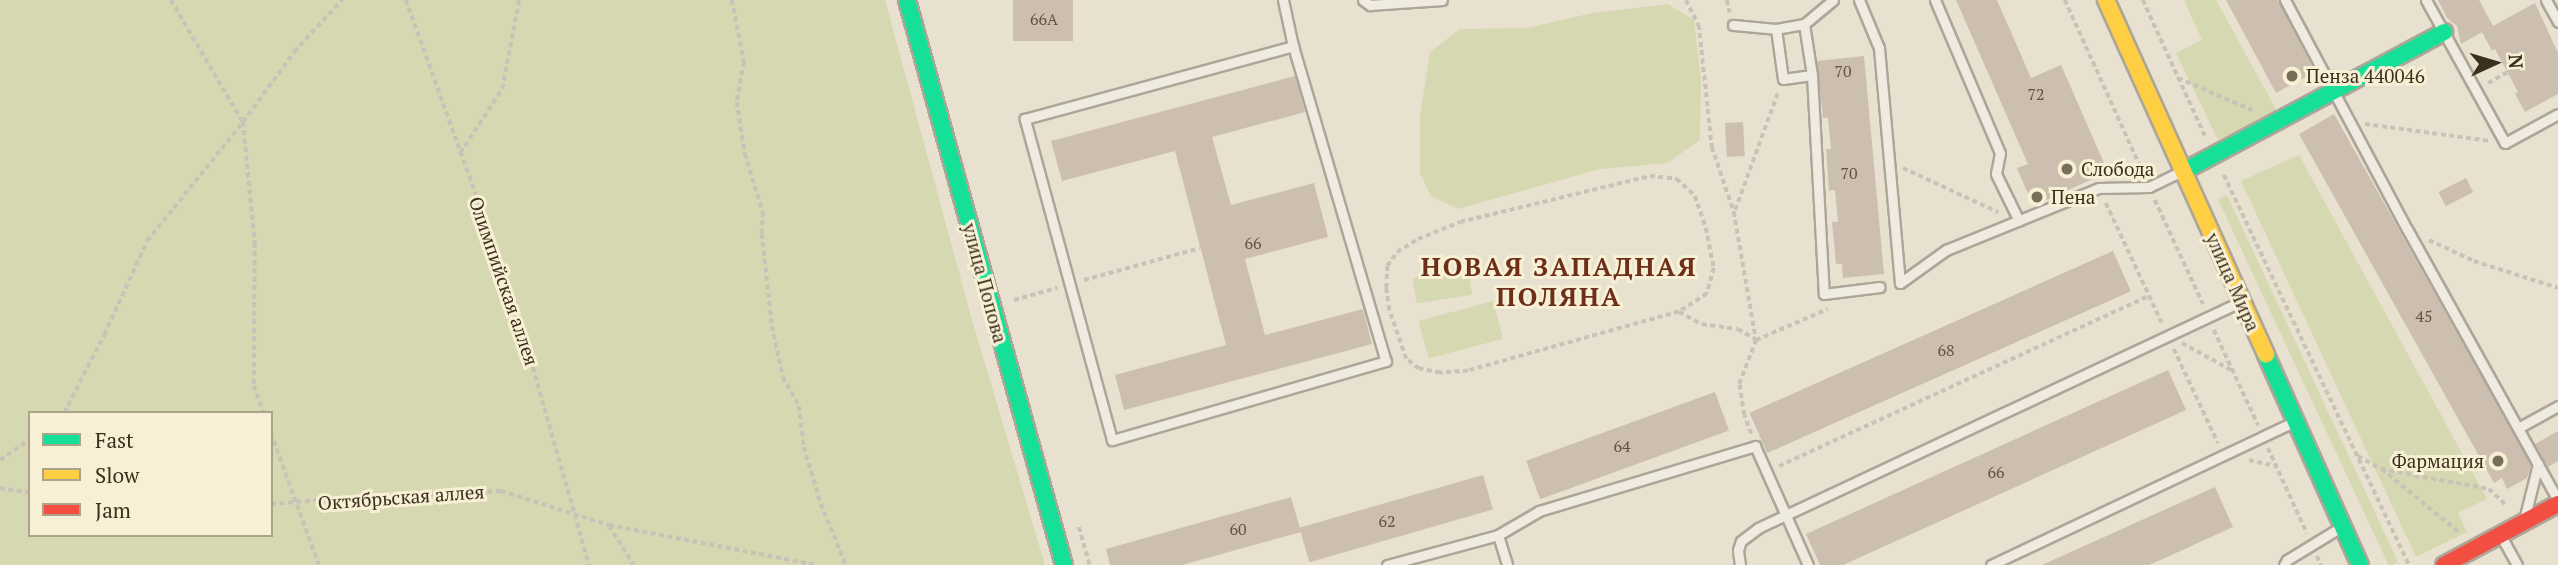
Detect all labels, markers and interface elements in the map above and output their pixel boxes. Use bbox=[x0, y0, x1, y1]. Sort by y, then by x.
house number: 66А bbox=[1030, 9, 1058, 29]
north arrow bbox=[2460, 28, 2530, 98]
text: N bbox=[2503, 53, 2529, 70]
house number: 70 bbox=[1834, 61, 1852, 81]
place label: Пенза 440046 bbox=[2306, 65, 2425, 87]
marker: Пенза 440046 bbox=[2284, 68, 2300, 84]
house number: 72 bbox=[2027, 84, 2045, 104]
place label: Слобода bbox=[2081, 158, 2154, 180]
marker: Слобода bbox=[2059, 161, 2075, 177]
house number: 70 bbox=[1840, 163, 1858, 183]
place label: Пена bbox=[2051, 186, 2095, 208]
marker: Пена bbox=[2029, 189, 2045, 205]
street label: Олимпийская аллея bbox=[464, 194, 544, 368]
street label: улица Попова bbox=[958, 221, 1012, 345]
street label: улица Мира bbox=[2201, 229, 2265, 335]
house number: 66 bbox=[1244, 233, 1262, 253]
district label: НОВАЯ ЗАПАДНАЯ ПОЛЯНА bbox=[1422, 251, 1696, 312]
house number: 45 bbox=[2415, 306, 2433, 326]
house number: 68 bbox=[1937, 340, 1955, 360]
legend bbox=[28, 411, 273, 537]
text: Fast bbox=[95, 426, 134, 454]
house number: 64 bbox=[1613, 436, 1631, 456]
place label: Фармация bbox=[2392, 450, 2484, 472]
marker: Фармация bbox=[2490, 453, 2506, 469]
text: Slow bbox=[95, 461, 139, 489]
house number: 66 bbox=[1987, 462, 2005, 482]
street label: Октябрьская аллея bbox=[317, 480, 485, 514]
text: Jam bbox=[95, 496, 131, 524]
house number: 62 bbox=[1378, 511, 1396, 531]
house number: 60 bbox=[1229, 519, 1247, 539]

